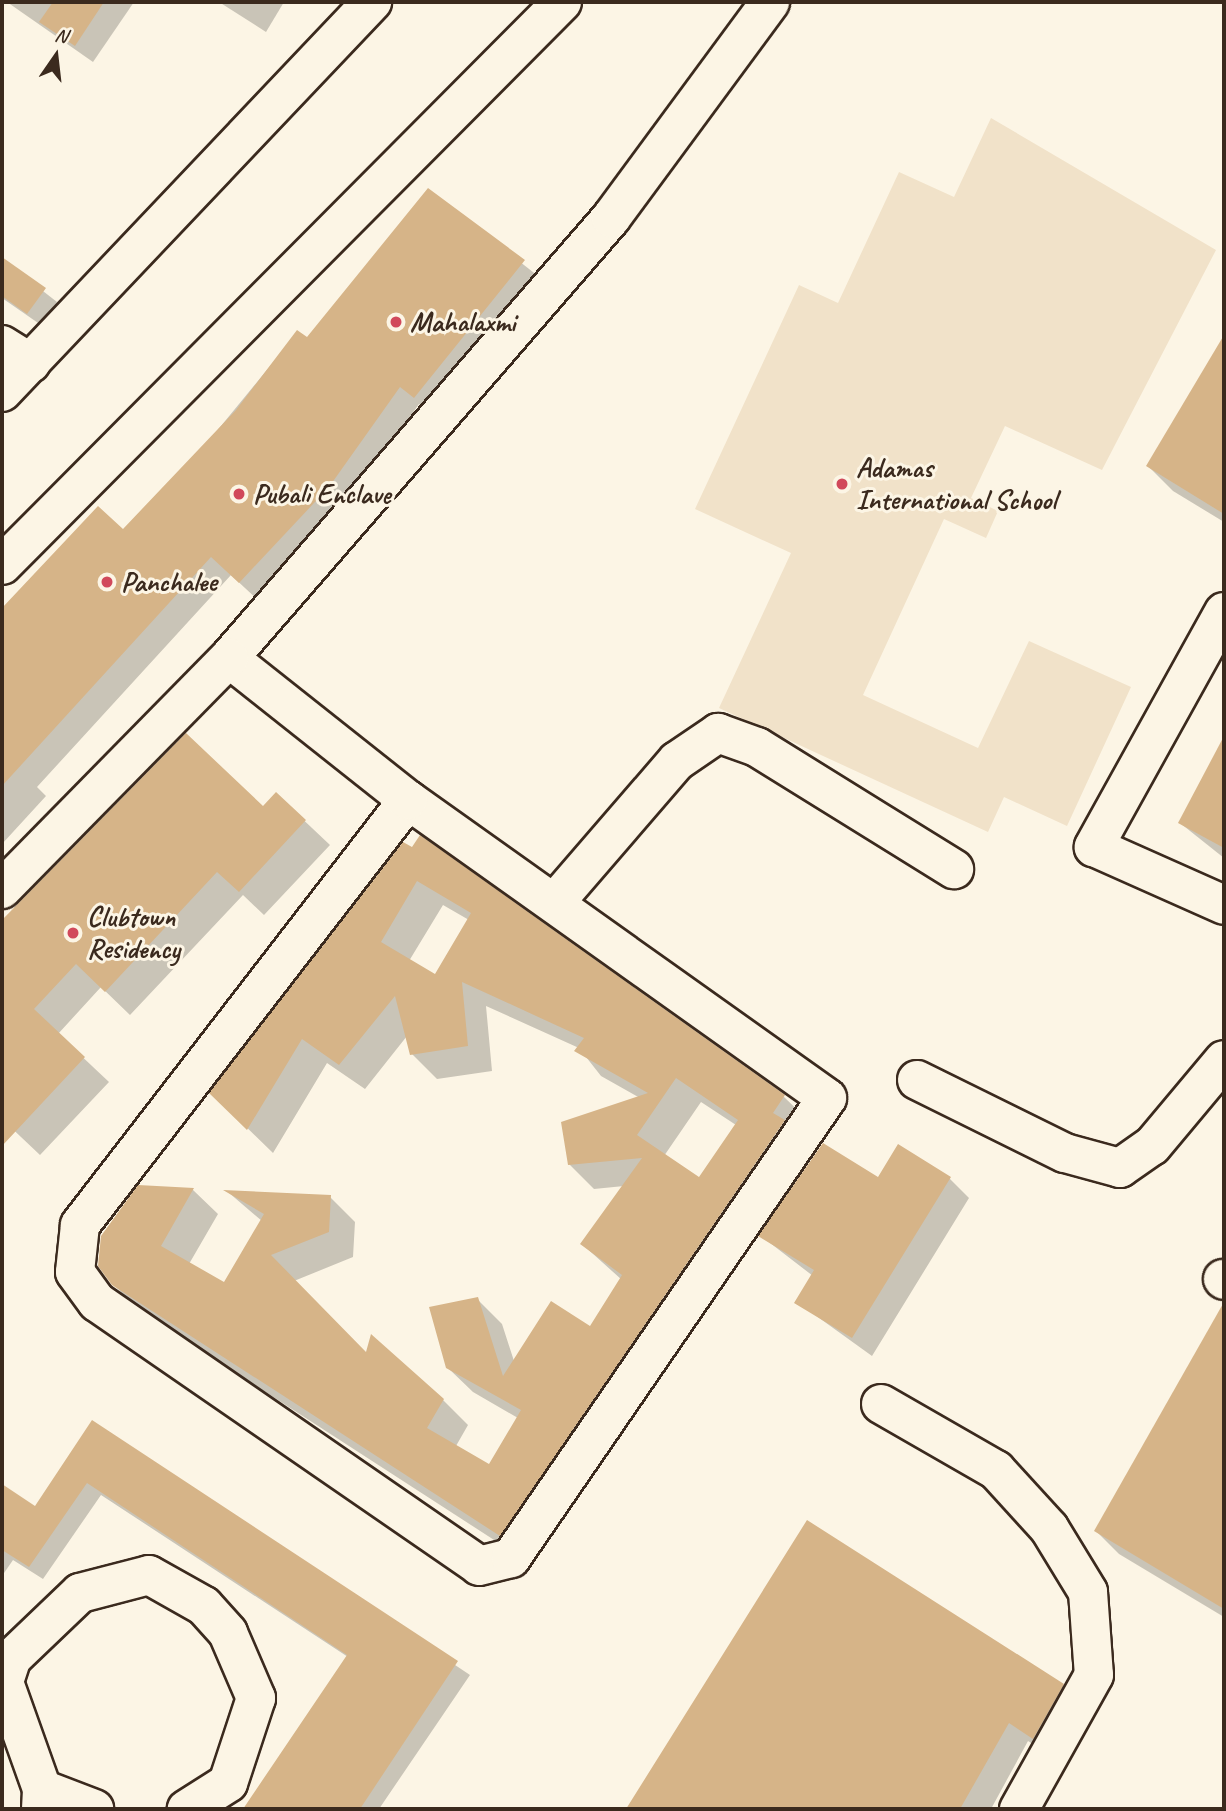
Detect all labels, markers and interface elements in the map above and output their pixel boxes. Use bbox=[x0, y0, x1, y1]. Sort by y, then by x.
north arrow bbox=[21, 21, 91, 91]
text: N bbox=[52, 23, 70, 49]
place label: Mahalaxmi bbox=[410, 305, 515, 339]
marker: Mahalaxmi bbox=[388, 314, 404, 330]
place label: Adamas International School bbox=[856, 451, 1056, 517]
marker: Adamas International School bbox=[834, 476, 850, 492]
place label: Pubali Enclave bbox=[253, 477, 390, 511]
marker: Pubali Enclave bbox=[231, 486, 247, 502]
place label: Panchalee bbox=[121, 565, 217, 599]
marker: Panchalee bbox=[99, 574, 115, 590]
place label: Clubtown Residency bbox=[87, 900, 180, 966]
marker: Clubtown Residency bbox=[65, 925, 81, 941]

